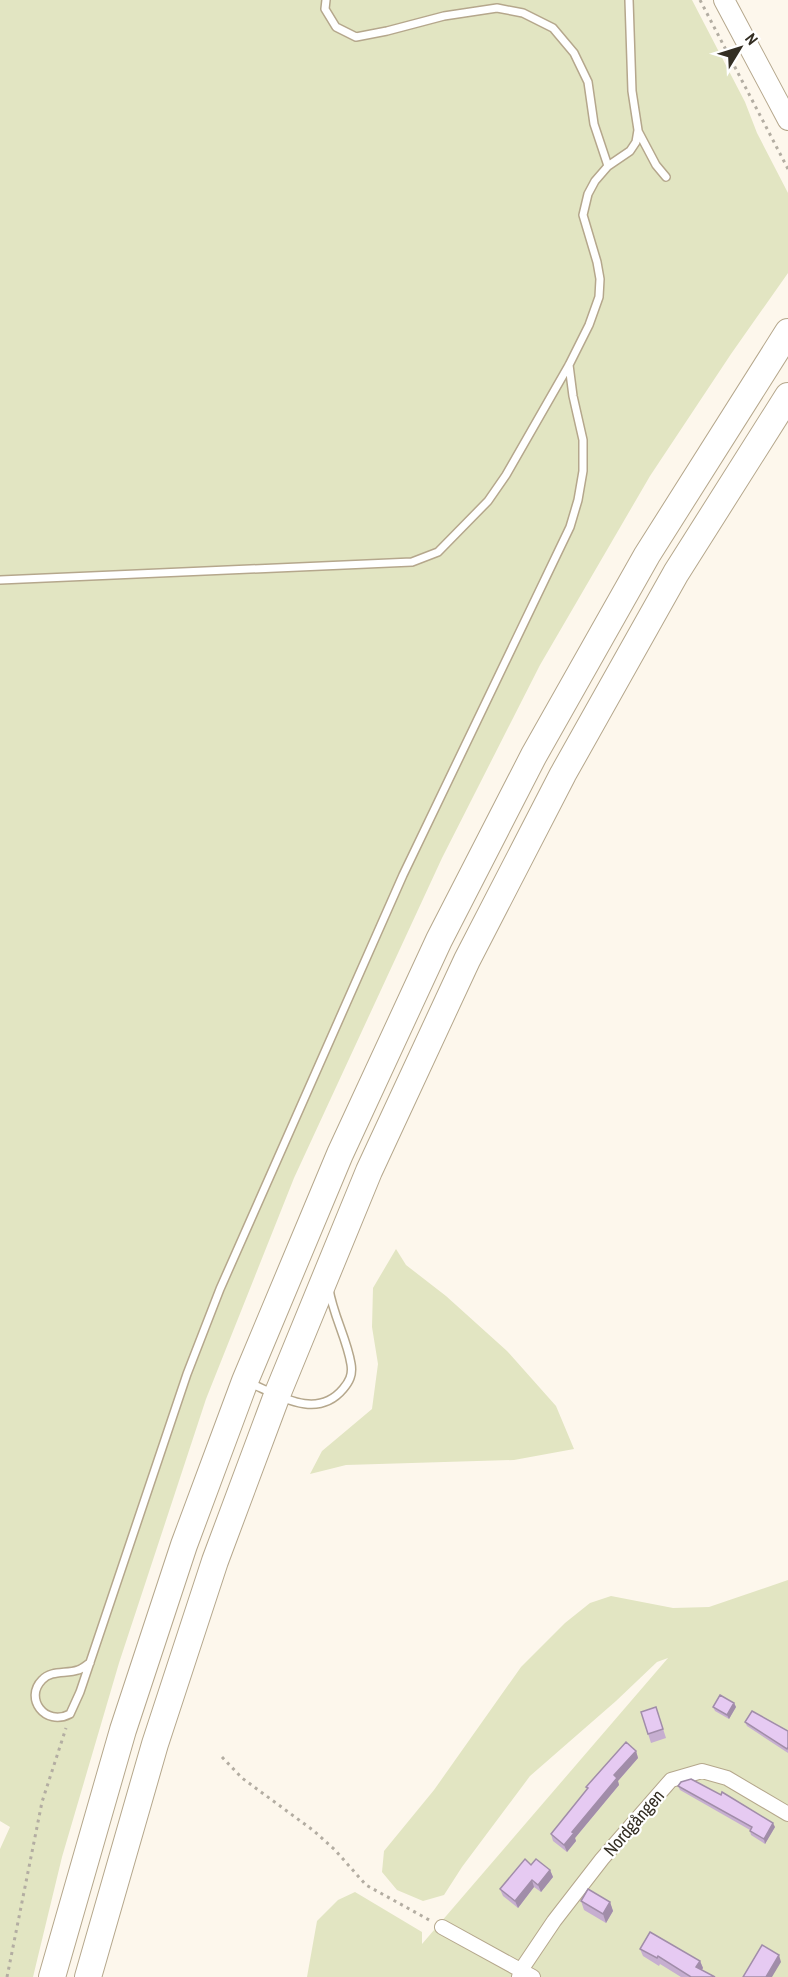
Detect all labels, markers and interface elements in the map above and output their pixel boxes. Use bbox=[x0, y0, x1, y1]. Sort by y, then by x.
north arrow bbox=[710, 18, 770, 78]
text: N bbox=[740, 28, 763, 49]
street label: Nordgången bbox=[598, 1784, 670, 1862]

